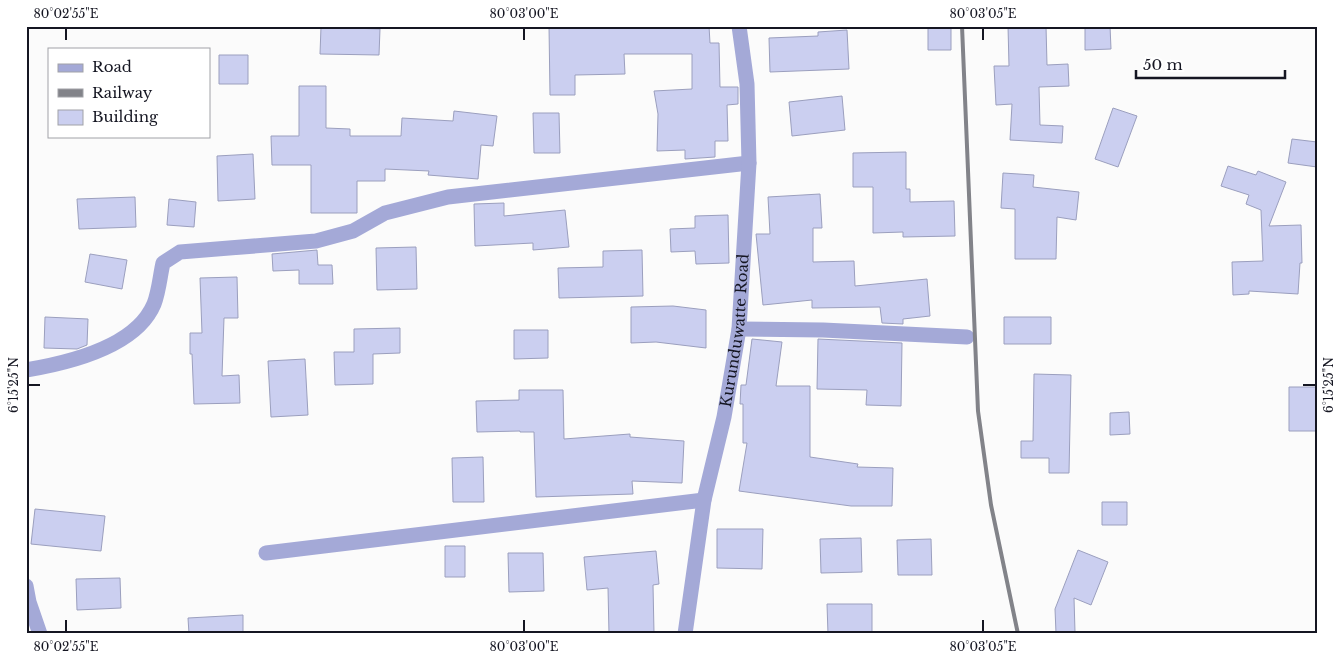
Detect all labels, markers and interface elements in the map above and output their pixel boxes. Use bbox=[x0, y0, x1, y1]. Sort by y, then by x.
text: 80°02'55"E bbox=[33, 6, 99, 21]
text: 80°03'00"E bbox=[490, 6, 559, 21]
text: 80°03'05"E bbox=[949, 6, 1017, 21]
legend bbox=[48, 48, 210, 138]
scale bar bbox=[1136, 48, 1284, 80]
text: 50 m bbox=[1143, 55, 1183, 74]
text: Road bbox=[92, 57, 132, 76]
text: Railway bbox=[92, 83, 153, 102]
text: Building bbox=[92, 107, 159, 126]
street label: Kurunduwatte Road bbox=[716, 253, 753, 409]
text: 6°15'25"N bbox=[6, 357, 21, 413]
text: 6°15'25"N bbox=[1321, 357, 1336, 413]
text: 80°02'55"E bbox=[33, 639, 99, 654]
text: 80°03'00"E bbox=[490, 639, 559, 654]
text: 80°03'05"E bbox=[949, 639, 1017, 654]

